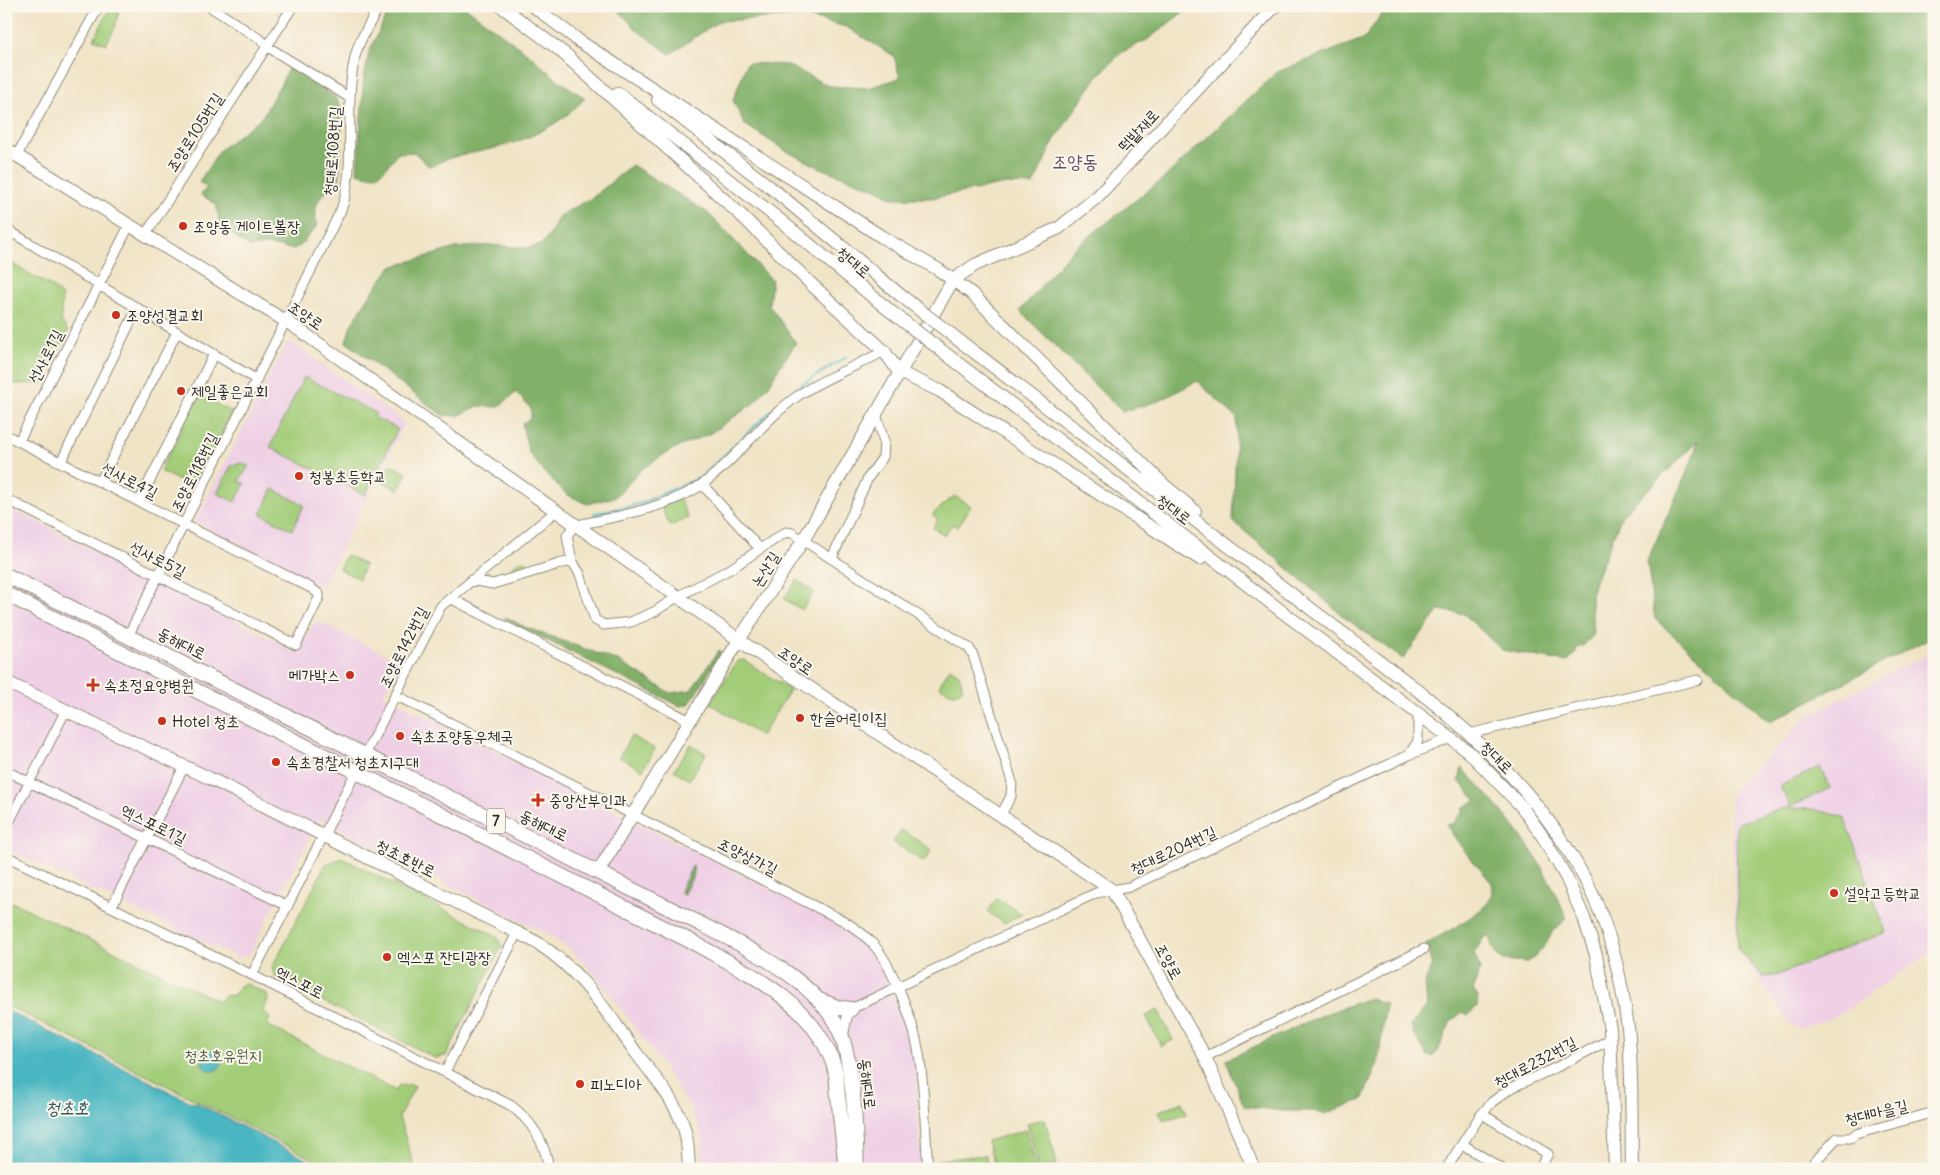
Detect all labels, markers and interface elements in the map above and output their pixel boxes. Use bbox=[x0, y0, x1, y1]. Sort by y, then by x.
street label: 조양로105번길 bbox=[161, 89, 227, 175]
street label: 떡밭재로 bbox=[1113, 104, 1163, 156]
street label: 청대로108번길 bbox=[319, 105, 345, 197]
district label: 조양동 bbox=[1052, 149, 1098, 173]
place label: 조양동 게이트볼장 bbox=[193, 216, 300, 236]
marker: 조양동 게이트볼장 bbox=[177, 220, 189, 232]
street label: 청대로 bbox=[833, 242, 875, 282]
street label: 조양로 bbox=[284, 296, 328, 334]
place label: 조양성결교회 bbox=[126, 305, 203, 325]
marker: 조양성결교회 bbox=[110, 309, 122, 321]
street label: 선사로1길 bbox=[23, 326, 67, 386]
place label: 제일좋은교회 bbox=[191, 381, 268, 401]
marker: 제일좋은교회 bbox=[175, 385, 187, 397]
street label: 조양로118번길 bbox=[166, 429, 223, 515]
street label: 선사로4길 bbox=[98, 457, 162, 503]
place label: 청봉초등학교 bbox=[309, 466, 386, 486]
marker: 청봉초등학교 bbox=[293, 470, 305, 482]
street label: 청대로 bbox=[1153, 489, 1195, 529]
street label: 선사로5길 bbox=[126, 536, 190, 582]
street label: 논산길 bbox=[746, 547, 784, 591]
street label: 조양로142번길 bbox=[374, 603, 432, 691]
street label: 동해대로 bbox=[155, 622, 209, 664]
street label: 조양로 bbox=[774, 641, 818, 679]
place label: 메가박스 bbox=[289, 665, 340, 685]
marker: 메가박스 bbox=[344, 669, 356, 681]
place label: 속초정요양병원 bbox=[104, 675, 194, 695]
marker: 속초정요양병원 bbox=[86, 678, 100, 692]
place label: 한슬어린이집 bbox=[810, 708, 887, 728]
place label: Hotel 청초 bbox=[172, 711, 239, 731]
marker: 한슬어린이집 bbox=[794, 712, 806, 724]
marker: Hotel 청초 bbox=[156, 715, 168, 727]
place label: 속초조양동우체국 bbox=[410, 726, 513, 746]
marker: 속초조양동우체국 bbox=[394, 730, 406, 742]
street label: 청대로 bbox=[1476, 736, 1518, 778]
place label: 속초경찰서 청초지구대 bbox=[286, 752, 419, 772]
marker: 속초경찰서 청초지구대 bbox=[270, 756, 282, 768]
place label: 중앙산부인과 bbox=[549, 790, 626, 810]
marker: 중앙산부인과 bbox=[531, 793, 545, 807]
street label: 엑스포로1길 bbox=[118, 800, 190, 849]
street label: 동해대로 bbox=[516, 805, 572, 845]
road number: 7 bbox=[487, 808, 505, 834]
street label: 청대로204번길 bbox=[1127, 821, 1219, 879]
street label: 조양상가길 bbox=[715, 832, 781, 880]
street label: 청초호반로 bbox=[373, 834, 439, 882]
place label: 설악고등학교 bbox=[1844, 883, 1921, 903]
marker: 설악고등학교 bbox=[1828, 887, 1840, 899]
street label: 조양로 bbox=[1151, 939, 1187, 983]
place label: 엑스포 잔디광장 bbox=[397, 947, 491, 967]
marker: 엑스포 잔디광장 bbox=[381, 951, 393, 963]
street label: 엑스포로 bbox=[273, 961, 327, 1003]
street label: 청대로232번길 bbox=[1490, 1032, 1580, 1092]
park label: 청초호유원지 bbox=[184, 1045, 262, 1065]
street label: 동해대로 bbox=[855, 1057, 881, 1111]
place label: 피노디아 bbox=[590, 1074, 642, 1094]
marker: 피노디아 bbox=[574, 1078, 586, 1090]
street label: 청대마을길 bbox=[1842, 1094, 1910, 1129]
water label: 청초호 bbox=[45, 1096, 89, 1119]

